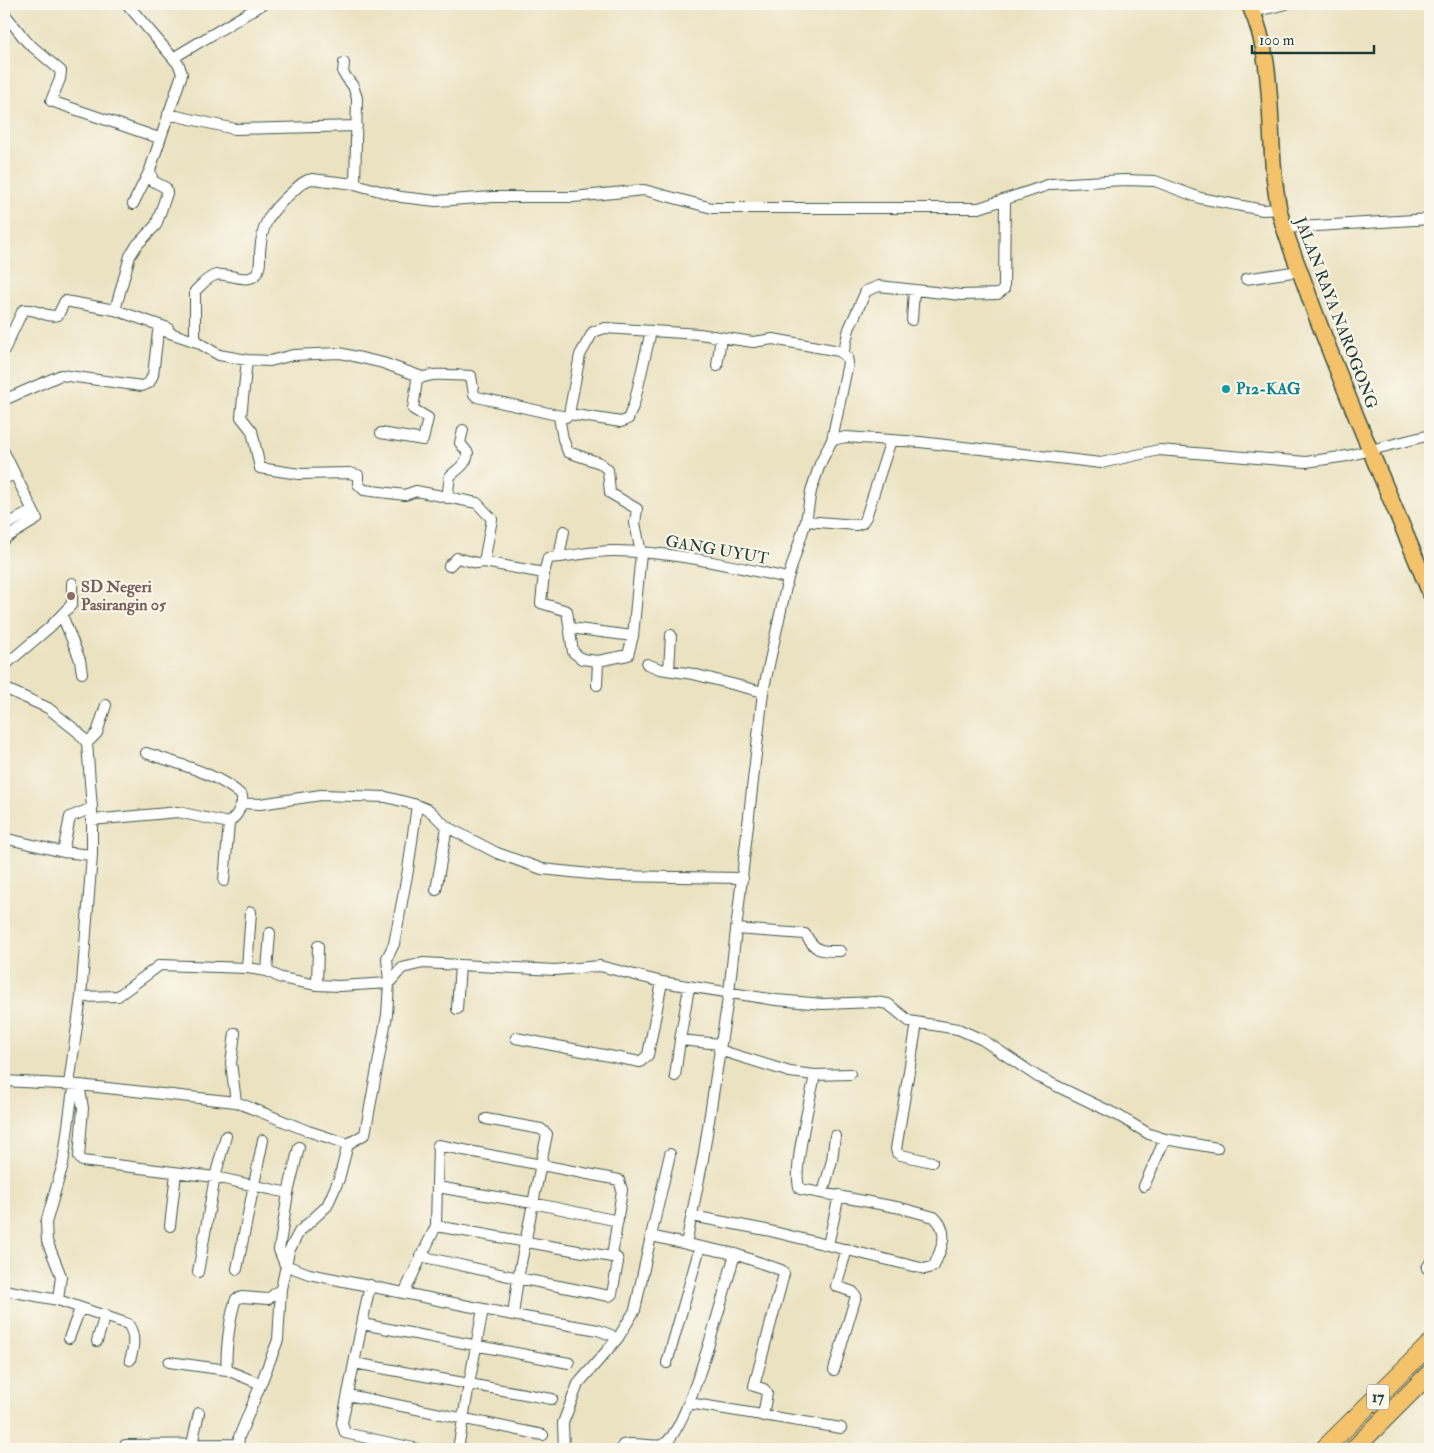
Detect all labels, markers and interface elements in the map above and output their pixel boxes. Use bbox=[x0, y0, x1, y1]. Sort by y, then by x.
scale bar bbox=[1252, 22, 1374, 54]
text: 100 m bbox=[1259, 31, 1295, 50]
street label: JALAN RAYA NAROGONG bbox=[1289, 213, 1382, 412]
place label: P12-KAG bbox=[1236, 379, 1301, 399]
marker: P12-KAG bbox=[1220, 383, 1232, 395]
street label: GANG UYUT bbox=[664, 531, 770, 569]
place label: SD Negeri Pasirangin 05 bbox=[81, 577, 167, 616]
marker: SD Negeri Pasirangin 05 bbox=[65, 590, 77, 602]
road number: 17 bbox=[1367, 1384, 1389, 1410]

